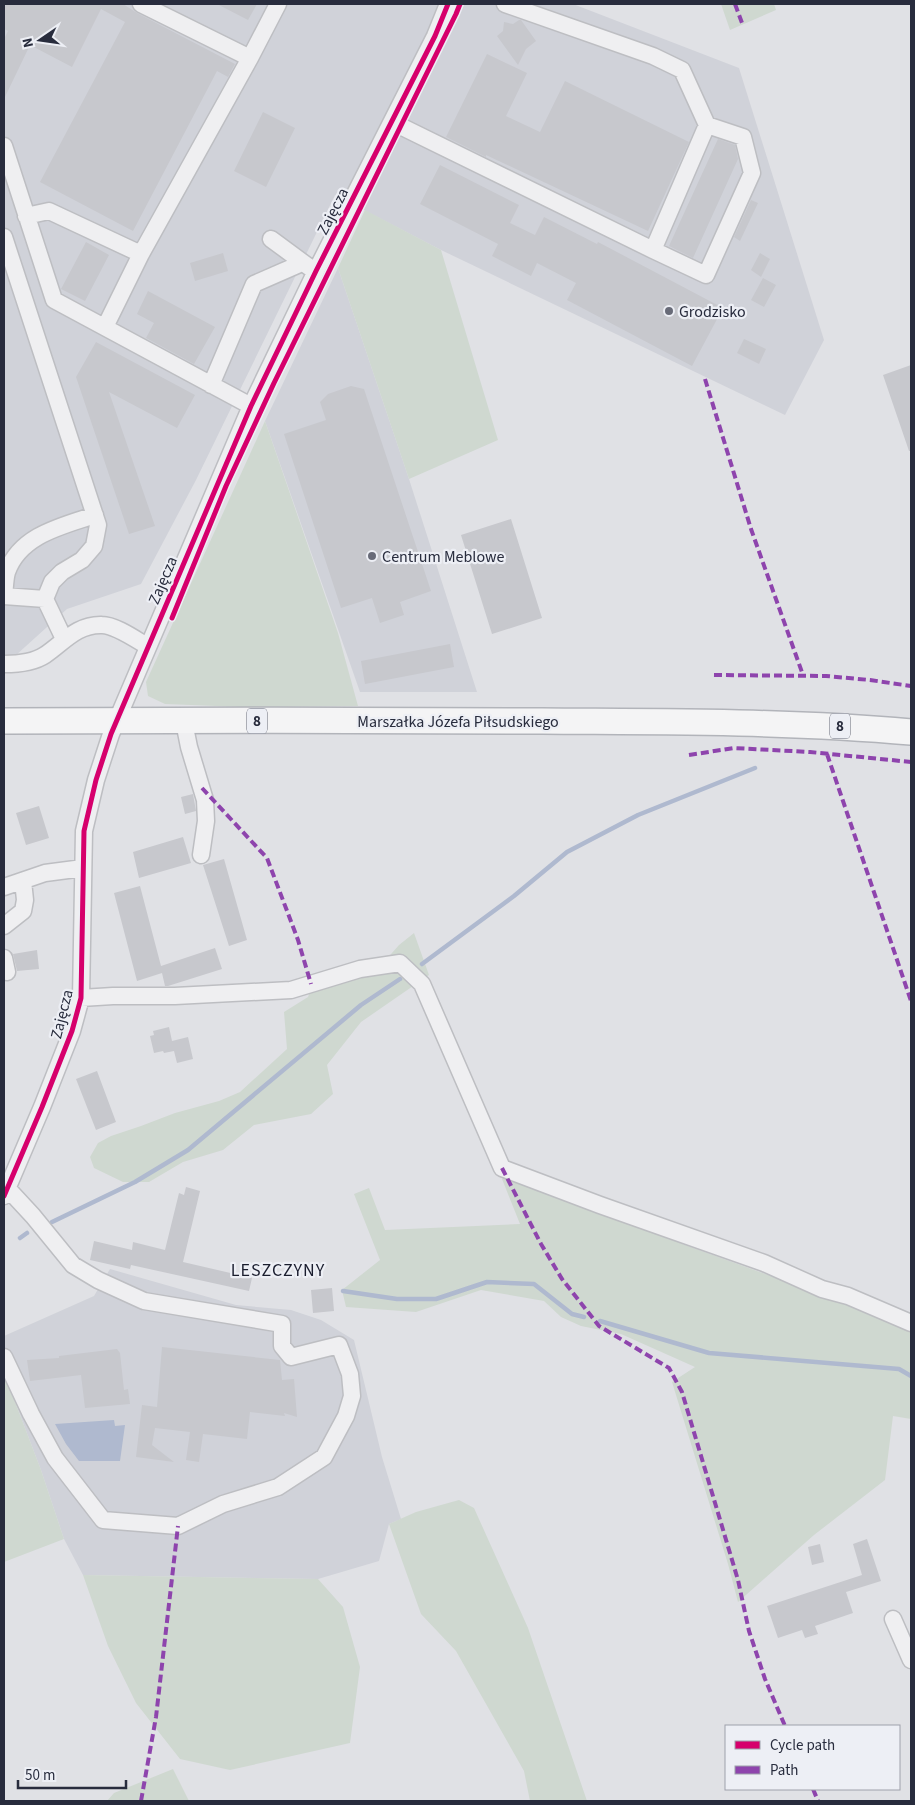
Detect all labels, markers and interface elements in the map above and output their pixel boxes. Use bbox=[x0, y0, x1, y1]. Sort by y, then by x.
north arrow bbox=[15, 15, 65, 65]
text: N bbox=[18, 36, 39, 49]
street label: Zajęcza bbox=[312, 184, 354, 239]
place label: Grodzisko bbox=[679, 301, 746, 323]
marker: Grodzisko bbox=[663, 305, 675, 317]
place label: Centrum Meblowe bbox=[382, 546, 505, 568]
marker: Centrum Meblowe bbox=[366, 550, 378, 562]
street label: Zajęcza bbox=[143, 553, 183, 608]
road number: 8 bbox=[247, 708, 267, 734]
street label: Marszałka Józefa Piłsudskiego bbox=[357, 711, 559, 733]
road number: 8 bbox=[830, 714, 850, 738]
street label: Zajęcza bbox=[45, 987, 79, 1041]
district label: LESZCZYNY bbox=[231, 1258, 325, 1283]
legend bbox=[725, 1725, 900, 1790]
text: Cycle path bbox=[770, 1735, 835, 1756]
scale bar bbox=[18, 1758, 125, 1790]
text: Path bbox=[770, 1760, 798, 1781]
text: 50 m bbox=[25, 1765, 55, 1786]

